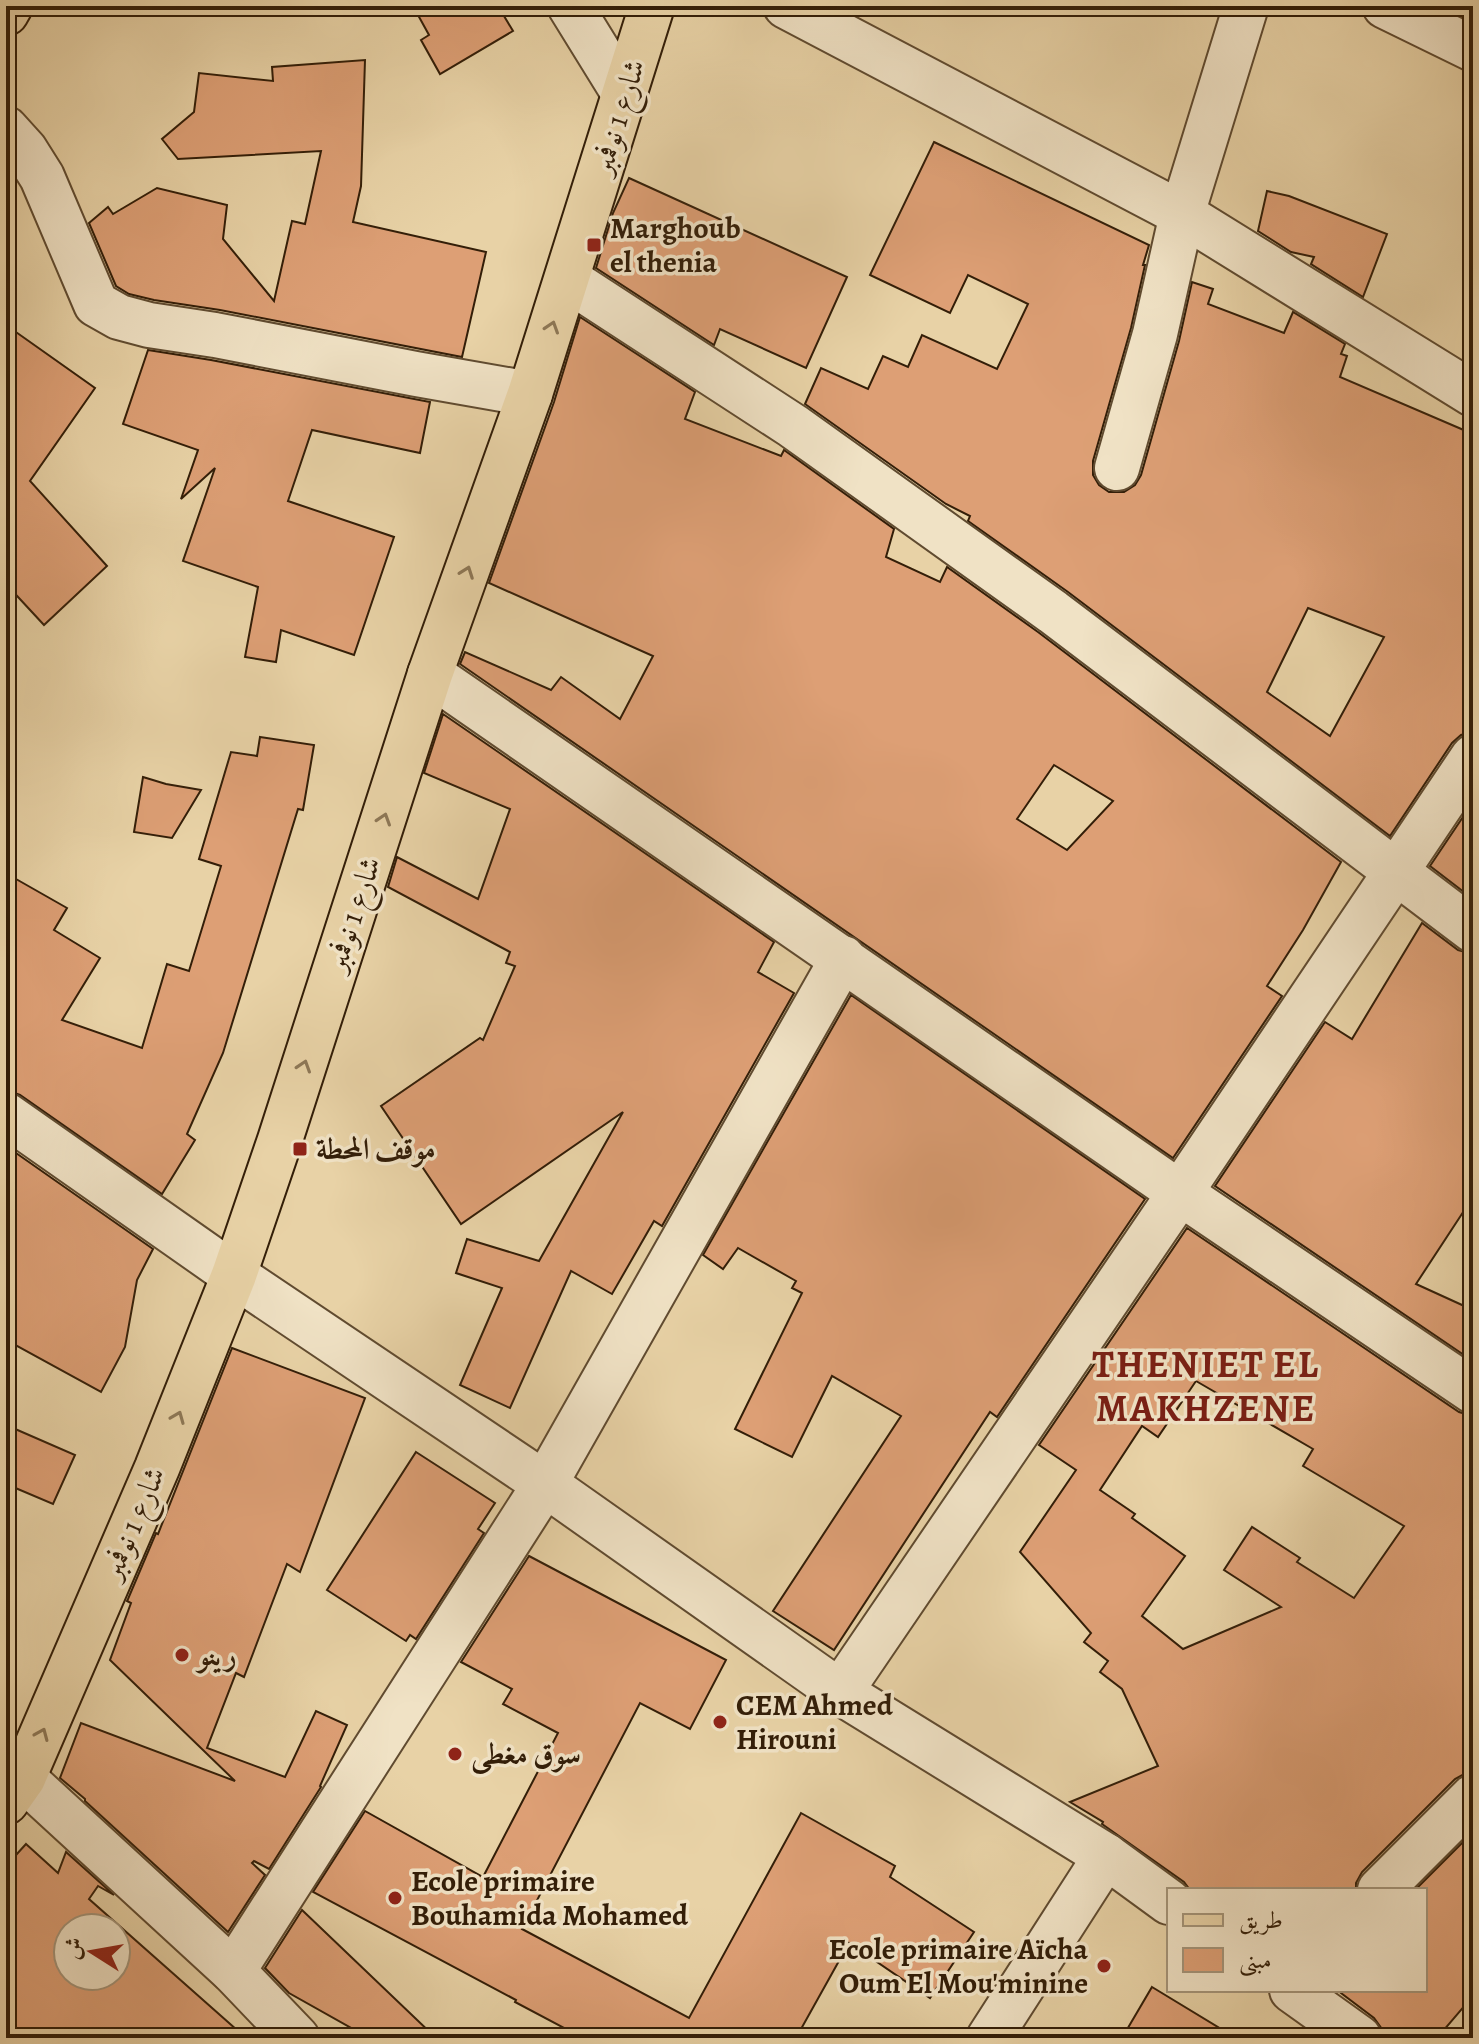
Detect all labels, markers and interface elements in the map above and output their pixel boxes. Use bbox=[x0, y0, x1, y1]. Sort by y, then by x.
street label: شارع 1 نوفمبر bbox=[581, 54, 659, 184]
place label: Marghoub el thenia bbox=[610, 208, 741, 282]
marker: Marghoub el thenia bbox=[585, 236, 603, 254]
one-way arrow bbox=[543, 320, 559, 334]
one-way arrow bbox=[457, 566, 473, 580]
one-way arrow bbox=[374, 812, 390, 826]
street label: شارع 1 نوفمبر bbox=[315, 851, 395, 981]
one-way arrow bbox=[294, 1060, 310, 1074]
place label: موقف المحطة bbox=[316, 1129, 436, 1169]
marker: موقف المحطة bbox=[291, 1140, 309, 1158]
district label: THENIET EL MAKHZENE bbox=[1092, 1338, 1320, 1434]
one-way arrow bbox=[168, 1411, 184, 1425]
street label: شارع 1 نوفمبر bbox=[90, 1461, 179, 1590]
place label: رينو bbox=[195, 1635, 237, 1675]
marker: رينو bbox=[173, 1646, 191, 1664]
place label: CEM Ahmed Hirouni bbox=[736, 1685, 894, 1759]
marker: CEM Ahmed Hirouni bbox=[711, 1713, 729, 1731]
one-way arrow bbox=[32, 1727, 48, 1742]
place label: سوق مغطى bbox=[471, 1734, 581, 1774]
marker: سوق مغطى bbox=[446, 1745, 464, 1763]
place label: Ecole primaire Bouhamida Mohamed bbox=[411, 1861, 689, 1935]
legend bbox=[1167, 1888, 1427, 1992]
marker: Ecole primaire Bouhamida Mohamed bbox=[386, 1889, 404, 1907]
text: طريق bbox=[1239, 1904, 1283, 1936]
north arrow bbox=[52, 1912, 132, 1992]
place label: Ecole primaire Aïcha Oum El Mou'minine bbox=[829, 1929, 1089, 2003]
text: ش bbox=[57, 1935, 90, 1962]
text: مبنى bbox=[1239, 1944, 1272, 1977]
marker: Ecole primaire Aïcha Oum El Mou'minine bbox=[1095, 1957, 1113, 1975]

